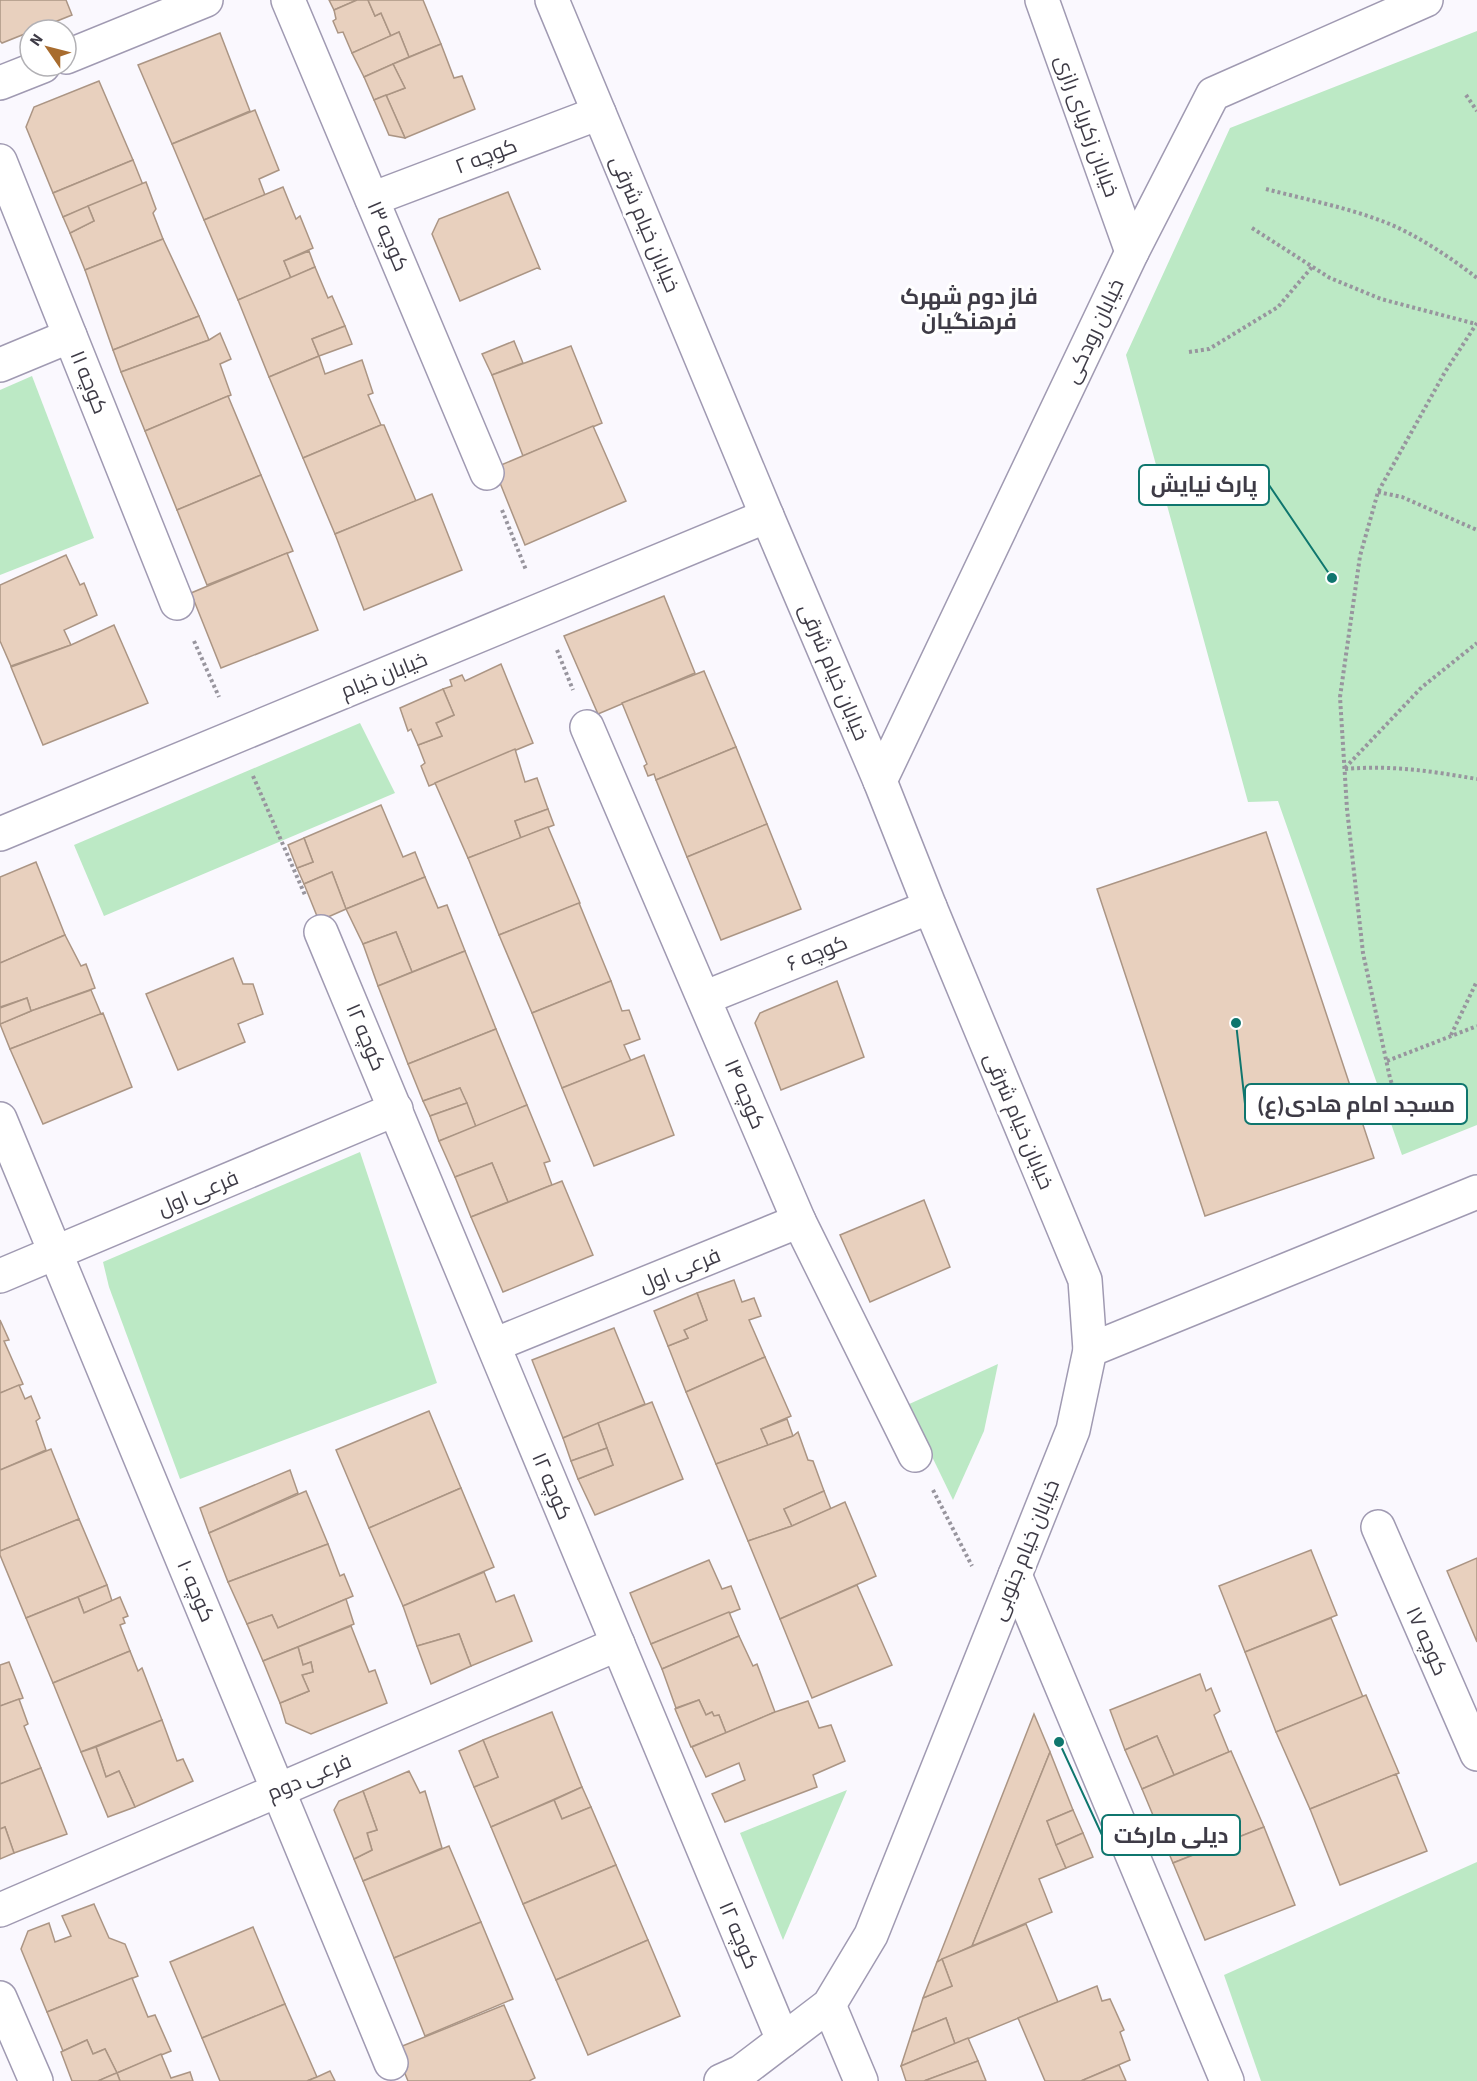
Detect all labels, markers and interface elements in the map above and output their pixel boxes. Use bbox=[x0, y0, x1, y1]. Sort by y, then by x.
north arrow bbox=[18, 18, 78, 78]
text: N bbox=[24, 29, 49, 51]
street label: خیابان زکریای رازی bbox=[1047, 51, 1127, 201]
street label: کوچه ۲ bbox=[451, 130, 521, 182]
street label: خیابان خیام شرقی bbox=[603, 151, 687, 297]
street label: کوچه ۱۳ bbox=[360, 196, 416, 276]
street label: خیابان رودکی bbox=[1057, 274, 1131, 388]
district label: فاز دوم شهرک فرهنگیان bbox=[900, 281, 1038, 338]
street label: کوچه ۱۱ bbox=[63, 346, 115, 418]
callout: پارک نیایش bbox=[1139, 465, 1269, 505]
text: پارک نیایش bbox=[1151, 469, 1257, 501]
street label: خیابان خیام شرقی bbox=[792, 599, 876, 745]
street label: خیابان خیام bbox=[336, 644, 432, 706]
street label: کوچه ۶ bbox=[782, 927, 852, 979]
street label: کوچه ۱۲ bbox=[338, 999, 394, 1075]
street label: خیابان خیام شرقی bbox=[977, 1048, 1061, 1194]
street label: کوچه ۱۴ bbox=[717, 1054, 773, 1134]
callout: مسجد امام هادی(ع) bbox=[1245, 1084, 1467, 1124]
text: مسجد امام هادی(ع) bbox=[1257, 1089, 1455, 1121]
street label: فرعی اول bbox=[153, 1163, 243, 1223]
street label: فرعی اول bbox=[635, 1240, 725, 1300]
street label: کوچه ۱۲ bbox=[524, 1448, 580, 1524]
street label: خیابان خیام جنوبی bbox=[983, 1475, 1067, 1625]
street label: کوچه ۱۰ bbox=[169, 1555, 223, 1627]
street label: کوچه ۱۷ bbox=[1398, 1602, 1456, 1680]
street label: فرعی دوم bbox=[262, 1746, 356, 1808]
callout: دیلی مارکت bbox=[1102, 1815, 1240, 1855]
text: دیلی مارکت bbox=[1114, 1820, 1228, 1852]
street label: کوچه ۱۲ bbox=[711, 1897, 767, 1973]

